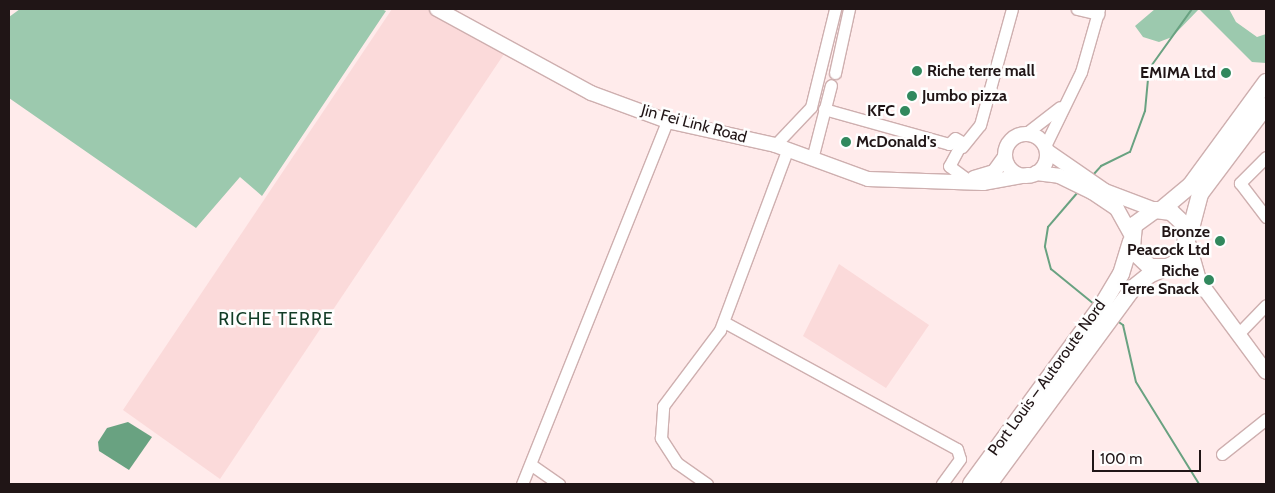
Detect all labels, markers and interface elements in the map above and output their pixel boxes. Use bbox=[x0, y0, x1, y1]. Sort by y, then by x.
place label: Riche terre mall bbox=[927, 61, 1035, 81]
place label: EMIMA Ltd bbox=[1140, 63, 1216, 83]
marker: Riche terre mall bbox=[911, 65, 923, 77]
marker: EMIMA Ltd bbox=[1220, 67, 1232, 79]
place label: Jumbo pizza bbox=[922, 86, 1007, 106]
marker: Jumbo pizza bbox=[906, 90, 918, 102]
street label: Jin Fei Link Road bbox=[639, 101, 749, 147]
place label: KFC bbox=[867, 101, 895, 121]
marker: KFC bbox=[899, 105, 911, 117]
place label: McDonald's bbox=[856, 132, 936, 152]
marker: McDonald's bbox=[840, 136, 852, 148]
place label: Bronze Peacock Ltd bbox=[1127, 222, 1210, 260]
marker: Bronze Peacock Ltd bbox=[1214, 235, 1226, 247]
place label: Riche Terre Snack bbox=[1120, 261, 1199, 299]
marker: Riche Terre Snack bbox=[1203, 274, 1215, 286]
street label: Port Louis – Autoroute Nord bbox=[984, 296, 1110, 460]
district label: RICHE TERRE bbox=[217, 308, 335, 330]
scale bar bbox=[1095, 440, 1204, 472]
text: 100 m bbox=[1100, 450, 1142, 468]

